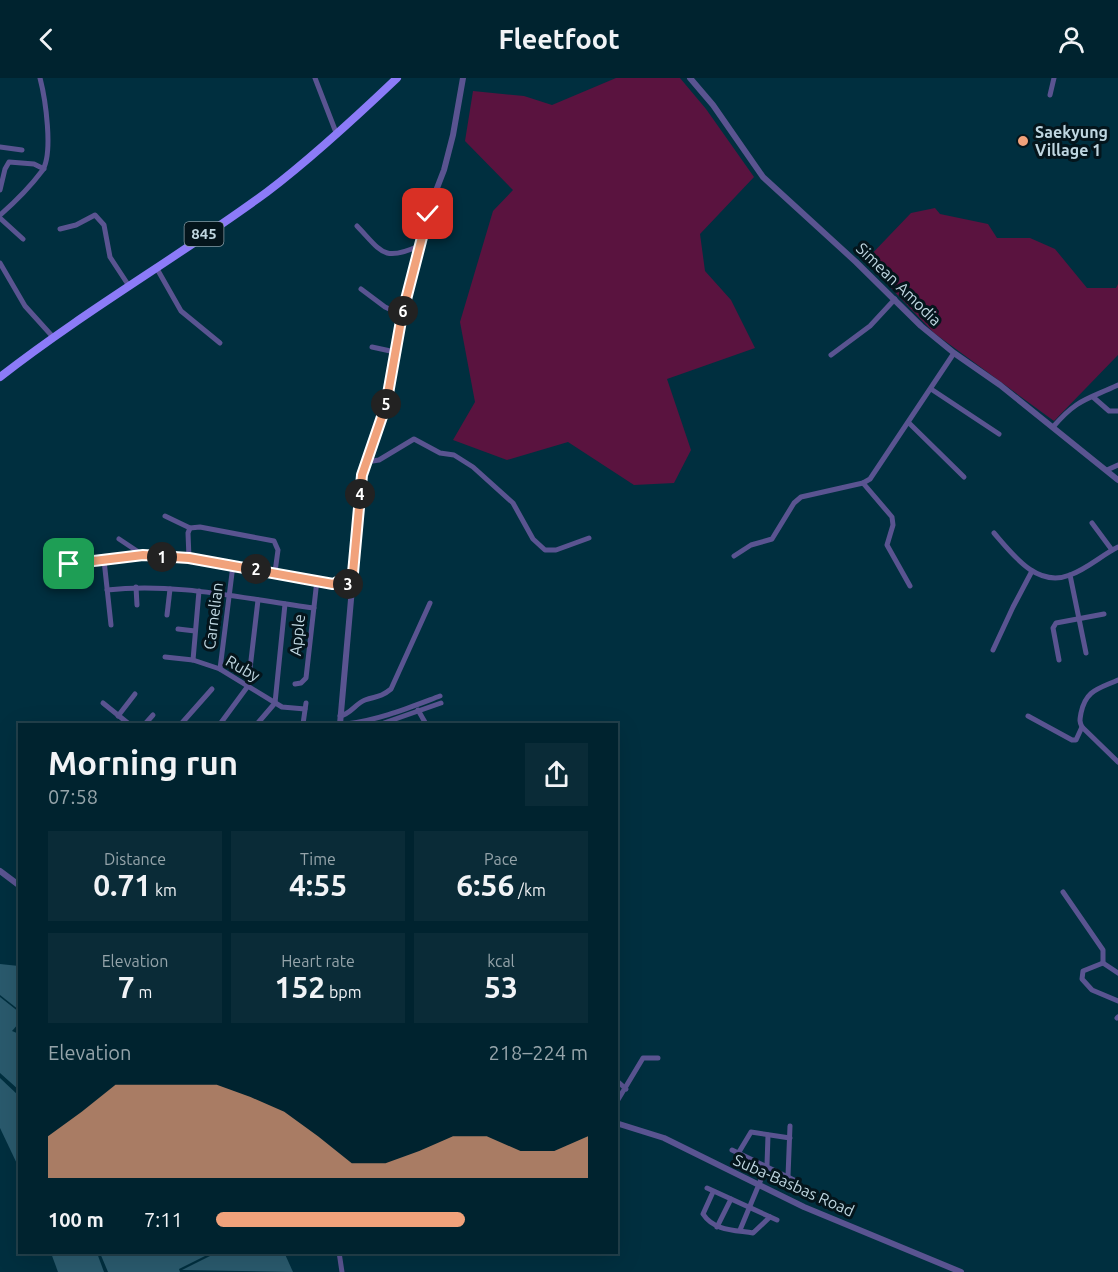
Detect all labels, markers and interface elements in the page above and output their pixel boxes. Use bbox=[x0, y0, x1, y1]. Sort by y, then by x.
icon: back bbox=[30, 23, 63, 56]
icon: person bbox=[1055, 23, 1088, 56]
text: Fleetfoot bbox=[498, 24, 620, 54]
place label: Saekyung Village 1 bbox=[1035, 123, 1108, 159]
marker: Saekyung Village 1 bbox=[1016, 134, 1030, 148]
pin bbox=[402, 188, 453, 239]
icon: check bbox=[411, 197, 444, 230]
road number: 845 bbox=[184, 222, 224, 246]
street label: Simean Amodia bbox=[853, 239, 945, 329]
pin: 6 bbox=[388, 296, 418, 326]
text: 6 bbox=[398, 302, 408, 320]
pin: 5 bbox=[371, 389, 401, 419]
text: 5 bbox=[381, 395, 391, 413]
pin: 4 bbox=[345, 479, 375, 509]
text: 4 bbox=[355, 485, 365, 503]
pin bbox=[43, 538, 94, 589]
pin: 1 bbox=[147, 542, 177, 572]
icon: arrive bbox=[52, 547, 85, 580]
text: 1 bbox=[157, 548, 167, 566]
pin: 2 bbox=[241, 554, 271, 584]
text: 2 bbox=[251, 560, 261, 578]
pin: 3 bbox=[333, 569, 363, 599]
text: 3 bbox=[343, 575, 353, 593]
street label: Carnelian bbox=[200, 581, 226, 651]
street label: Apple bbox=[286, 613, 308, 657]
street label: Ruby bbox=[223, 651, 263, 685]
button: share bbox=[525, 743, 588, 806]
text: Morning run bbox=[48, 744, 238, 781]
text: 07:58 bbox=[48, 785, 98, 808]
text: Distance bbox=[104, 850, 166, 868]
text: Time bbox=[300, 850, 336, 868]
text: Pace bbox=[484, 850, 518, 868]
text: 0.71 bbox=[93, 868, 151, 902]
text: 4:55 bbox=[289, 868, 347, 902]
text: 6:56 bbox=[456, 868, 514, 902]
text: km bbox=[151, 881, 177, 899]
text: /km bbox=[514, 881, 546, 899]
text: Elevation bbox=[102, 952, 168, 970]
text: Heart rate bbox=[281, 952, 355, 970]
text: kcal bbox=[487, 952, 515, 970]
text: 7 bbox=[118, 970, 135, 1004]
text: 152 bbox=[275, 970, 325, 1004]
text: 53 bbox=[484, 970, 518, 1004]
text: m bbox=[135, 983, 152, 1001]
text: bpm bbox=[325, 983, 361, 1001]
text: Elevation bbox=[48, 1041, 131, 1064]
text: 218–224 m bbox=[489, 1041, 588, 1064]
street label: Suba-Basbas Road bbox=[731, 1150, 857, 1220]
text: 100 m bbox=[48, 1208, 104, 1231]
text: 7:11 bbox=[144, 1208, 183, 1231]

